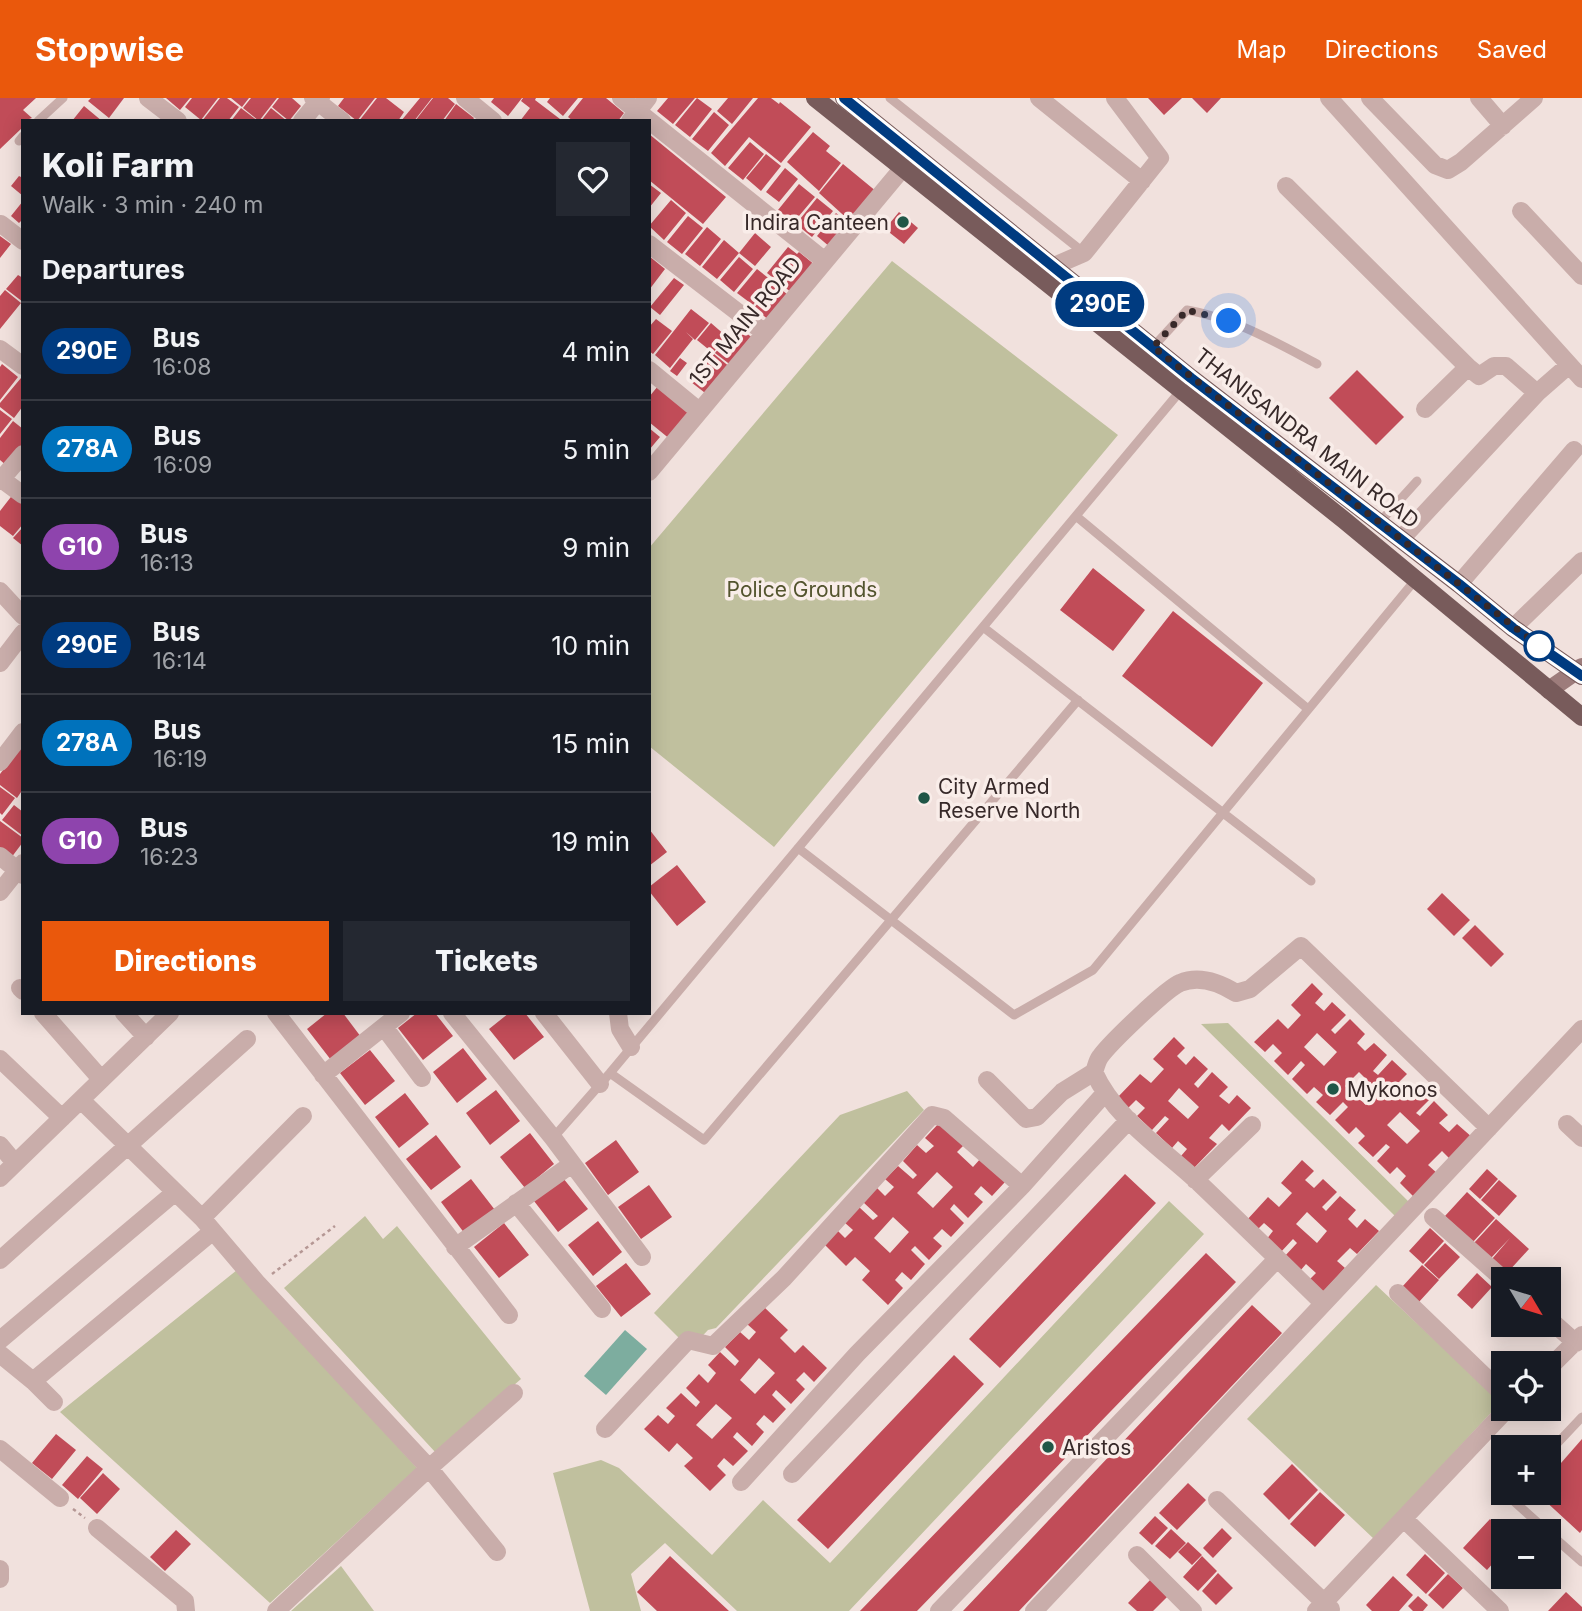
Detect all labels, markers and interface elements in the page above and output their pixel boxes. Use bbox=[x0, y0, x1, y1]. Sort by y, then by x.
text: Stopwise bbox=[35, 29, 184, 69]
text: Map bbox=[1237, 35, 1286, 64]
text: Directions bbox=[1324, 35, 1439, 64]
text: Saved bbox=[1477, 35, 1547, 64]
button: heart bbox=[556, 142, 630, 216]
text: Koli Farm bbox=[42, 145, 194, 185]
text: Walk · 3 min · 240 m bbox=[42, 191, 263, 219]
place label: Indira Canteen bbox=[744, 210, 889, 235]
marker: Indira Canteen bbox=[895, 214, 911, 230]
street label: 1ST MAIN ROAD bbox=[684, 251, 806, 391]
text: Departures bbox=[42, 254, 185, 285]
line badge: 290E bbox=[1051, 281, 1149, 327]
text: 290E bbox=[1069, 289, 1131, 318]
your location bbox=[1211, 303, 1246, 338]
text: Bus bbox=[152, 322, 200, 353]
text: 290E bbox=[56, 336, 117, 365]
text: 4 min bbox=[561, 336, 630, 367]
street label: THANISANDRA MAIN ROAD bbox=[1190, 343, 1424, 533]
text: 16:08 bbox=[152, 353, 211, 381]
text: Bus bbox=[153, 420, 201, 451]
text: 278A bbox=[56, 434, 118, 463]
text: 5 min bbox=[562, 434, 630, 465]
text: 16:09 bbox=[153, 451, 212, 479]
text: Bus bbox=[140, 518, 188, 549]
text: G10 bbox=[58, 532, 103, 561]
text: 9 min bbox=[562, 532, 630, 563]
text: 16:13 bbox=[140, 549, 194, 577]
park label: Police Grounds bbox=[727, 577, 877, 602]
text: Bus bbox=[152, 616, 200, 647]
text: 290E bbox=[56, 630, 117, 659]
text: 10 min bbox=[551, 630, 630, 661]
unlabelled marker bbox=[1524, 631, 1554, 661]
text: 16:14 bbox=[152, 647, 207, 675]
text: Bus bbox=[153, 714, 201, 745]
text: 278A bbox=[56, 728, 118, 757]
text: 15 min bbox=[552, 728, 630, 759]
text: 16:19 bbox=[153, 745, 207, 773]
place label: City Armed Reserve North bbox=[938, 774, 1081, 823]
marker: City Armed Reserve North bbox=[916, 790, 932, 806]
text: Bus bbox=[140, 812, 188, 843]
text: G10 bbox=[58, 826, 103, 855]
text: 19 min bbox=[552, 826, 630, 857]
text: 16:23 bbox=[140, 843, 198, 871]
button: Directions bbox=[42, 921, 329, 1001]
button: Tickets bbox=[343, 921, 630, 1001]
place label: Mykonos bbox=[1347, 1077, 1438, 1102]
marker: Mykonos bbox=[1325, 1081, 1341, 1097]
north arrow bbox=[1491, 1267, 1561, 1337]
map controls bbox=[1491, 1267, 1561, 1589]
button: locate bbox=[1491, 1351, 1561, 1421]
place label: Aristos bbox=[1062, 1435, 1131, 1460]
button: + bbox=[1491, 1435, 1561, 1505]
marker: Aristos bbox=[1040, 1439, 1056, 1455]
button: − bbox=[1491, 1519, 1561, 1589]

